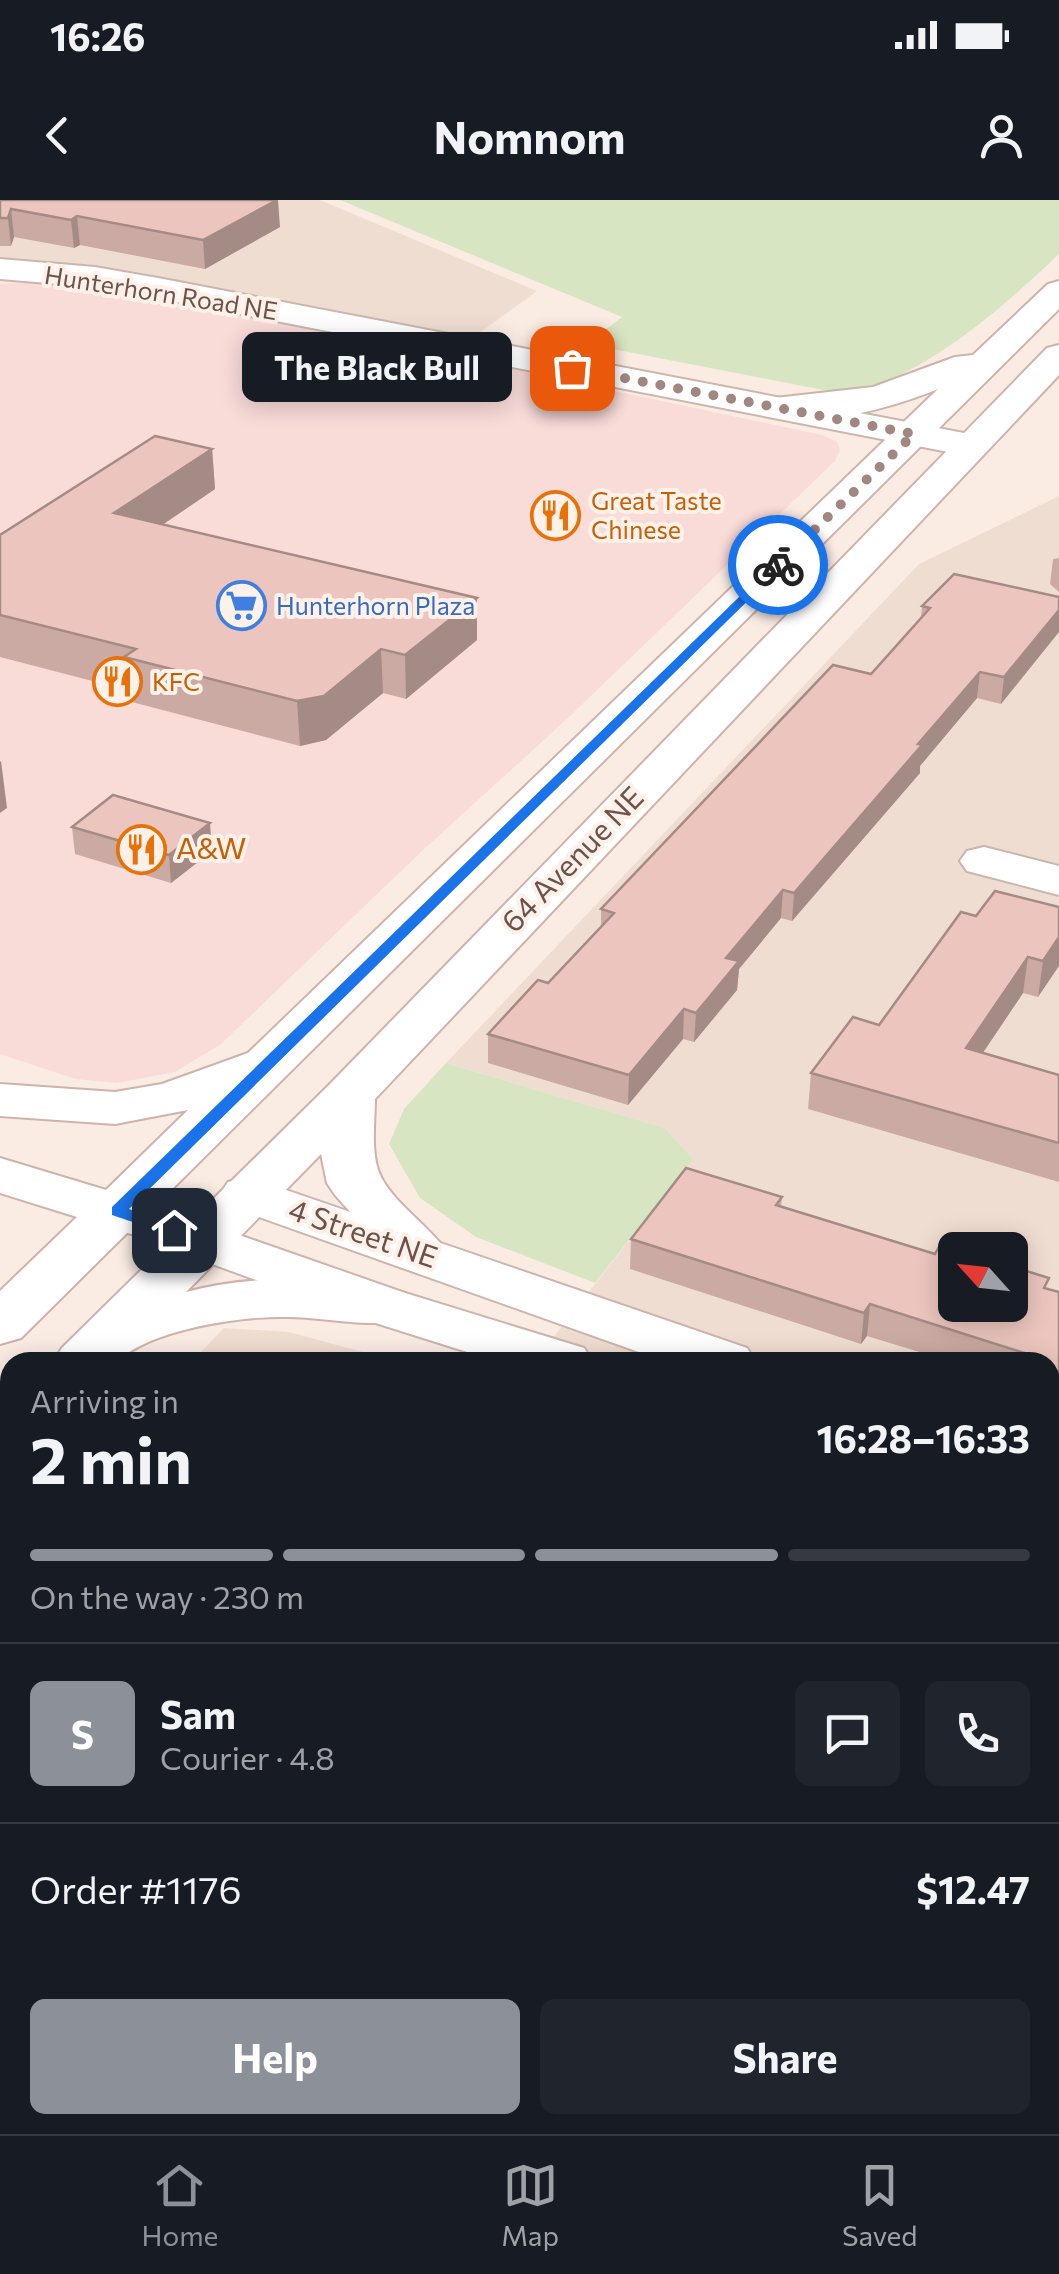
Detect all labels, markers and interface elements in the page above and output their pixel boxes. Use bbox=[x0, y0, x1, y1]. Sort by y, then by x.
text: 16:26 bbox=[50, 12, 146, 59]
icon: back bbox=[30, 108, 85, 163]
text: Nomnom bbox=[433, 108, 626, 163]
icon: person bbox=[974, 108, 1029, 163]
street label: Hunterhorn Road NE bbox=[43, 259, 280, 325]
pin bbox=[530, 326, 615, 411]
callout: The Black Bull bbox=[242, 333, 512, 403]
icon: bag bbox=[545, 341, 600, 396]
text: The Black Bull bbox=[274, 347, 480, 387]
place label: Great Taste Chinese bbox=[591, 485, 722, 544]
restaurant icon: Great Taste Chinese bbox=[530, 489, 582, 541]
courier bbox=[728, 515, 828, 615]
icon: bike bbox=[751, 538, 806, 593]
supermarket icon: Hunterhorn Plaza bbox=[215, 580, 267, 632]
place label: Hunterhorn Plaza bbox=[276, 590, 475, 620]
restaurant icon: KFC bbox=[91, 656, 143, 708]
place label: KFC bbox=[152, 666, 200, 696]
street label: 64 Avenue NE bbox=[493, 778, 650, 939]
restaurant icon: A&W bbox=[115, 823, 167, 875]
place label: A&W bbox=[176, 828, 246, 865]
pin bbox=[132, 1188, 217, 1273]
street label: 4 Street NE bbox=[285, 1189, 443, 1274]
icon: home bbox=[147, 1203, 202, 1258]
north arrow bbox=[938, 1232, 1028, 1322]
map controls bbox=[938, 1232, 1028, 1322]
text: Arriving in bbox=[30, 1380, 179, 1420]
text: 16:28–16:33 bbox=[816, 1414, 1030, 1461]
text: 2 min bbox=[30, 1418, 192, 1497]
text: On the way · 230 m bbox=[30, 1576, 304, 1616]
button: chat bbox=[795, 1681, 900, 1786]
button: phone bbox=[925, 1681, 1030, 1786]
text: Sam bbox=[160, 1690, 236, 1737]
text: S bbox=[71, 1710, 94, 1757]
text: Courier · 4.8 bbox=[160, 1737, 335, 1777]
text: Order #1176 bbox=[30, 1865, 242, 1912]
text: $12.47 bbox=[916, 1865, 1030, 1912]
button: Help bbox=[30, 1999, 520, 2114]
button: Share bbox=[540, 1999, 1030, 2114]
tab: Home bbox=[141, 2158, 218, 2252]
tab: Map bbox=[501, 2158, 559, 2252]
tab: Saved bbox=[842, 2158, 918, 2252]

